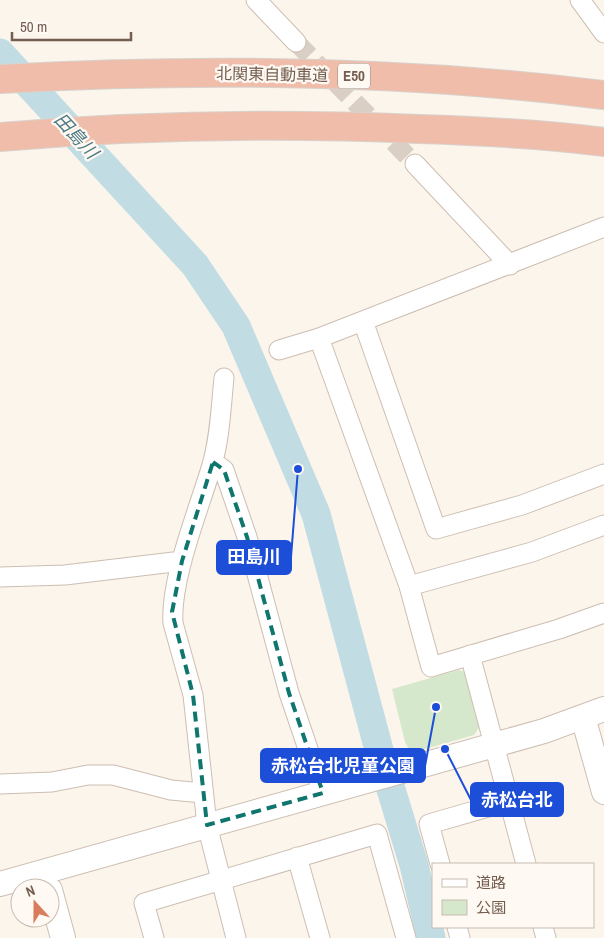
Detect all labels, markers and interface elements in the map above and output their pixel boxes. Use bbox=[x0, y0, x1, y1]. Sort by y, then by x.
scale bar bbox=[12, 10, 131, 42]
text: 50 m bbox=[20, 16, 47, 37]
street label: 北関東自動車道 bbox=[216, 62, 328, 86]
road number: E50 bbox=[338, 64, 370, 88]
water label: 田島川 bbox=[49, 107, 105, 165]
callout: 田島川 bbox=[217, 541, 291, 574]
text: 田島川 bbox=[227, 544, 281, 569]
callout: 赤松台北児童公園 bbox=[261, 749, 425, 782]
text: 赤松台北児童公園 bbox=[271, 753, 415, 778]
callout: 赤松台北 bbox=[471, 783, 563, 816]
text: 赤松台北 bbox=[481, 787, 553, 812]
legend bbox=[432, 863, 594, 928]
text: 道路 bbox=[476, 872, 506, 893]
north arrow bbox=[10, 878, 60, 928]
text: N bbox=[23, 881, 37, 901]
text: 公園 bbox=[476, 897, 506, 918]

